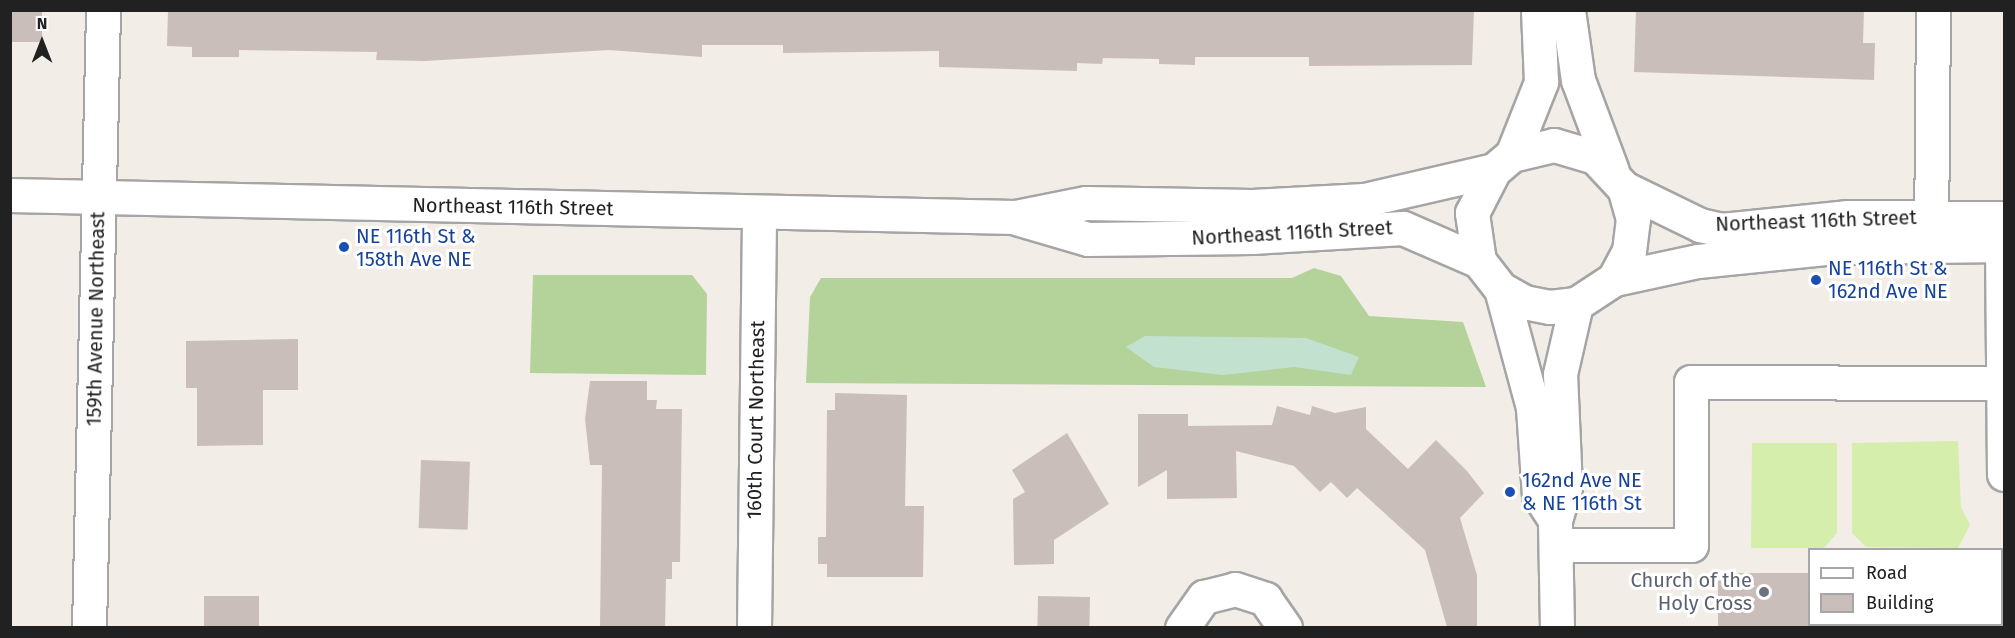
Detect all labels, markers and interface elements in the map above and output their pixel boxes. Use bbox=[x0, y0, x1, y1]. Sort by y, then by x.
north arrow bbox=[12, 12, 72, 72]
text: N bbox=[37, 14, 47, 33]
street label: Northeast 116th Street bbox=[412, 193, 614, 221]
street label: Northeast 116th Street bbox=[1715, 205, 1917, 237]
street label: 159th Avenue Northeast bbox=[82, 211, 110, 427]
street label: Northeast 116th Street bbox=[1191, 216, 1393, 250]
place label: NE 116th St & 158th Ave NE bbox=[356, 224, 476, 271]
marker: NE 116th St & 158th Ave NE bbox=[337, 240, 351, 254]
place label: NE 116th St & 162nd Ave NE bbox=[1828, 256, 1948, 303]
marker: NE 116th St & 162nd Ave NE bbox=[1809, 273, 1823, 287]
street label: 160th Court Northeast bbox=[742, 320, 770, 520]
place label: 162nd Ave NE & NE 116th St bbox=[1522, 468, 1642, 515]
marker: 162nd Ave NE & NE 116th St bbox=[1503, 485, 1517, 499]
legend bbox=[1808, 548, 2003, 626]
text: Road bbox=[1866, 562, 1908, 584]
place label: Church of the Holy Cross bbox=[1630, 568, 1752, 615]
marker: Church of the Holy Cross bbox=[1757, 585, 1771, 599]
text: Building bbox=[1866, 592, 1933, 614]

